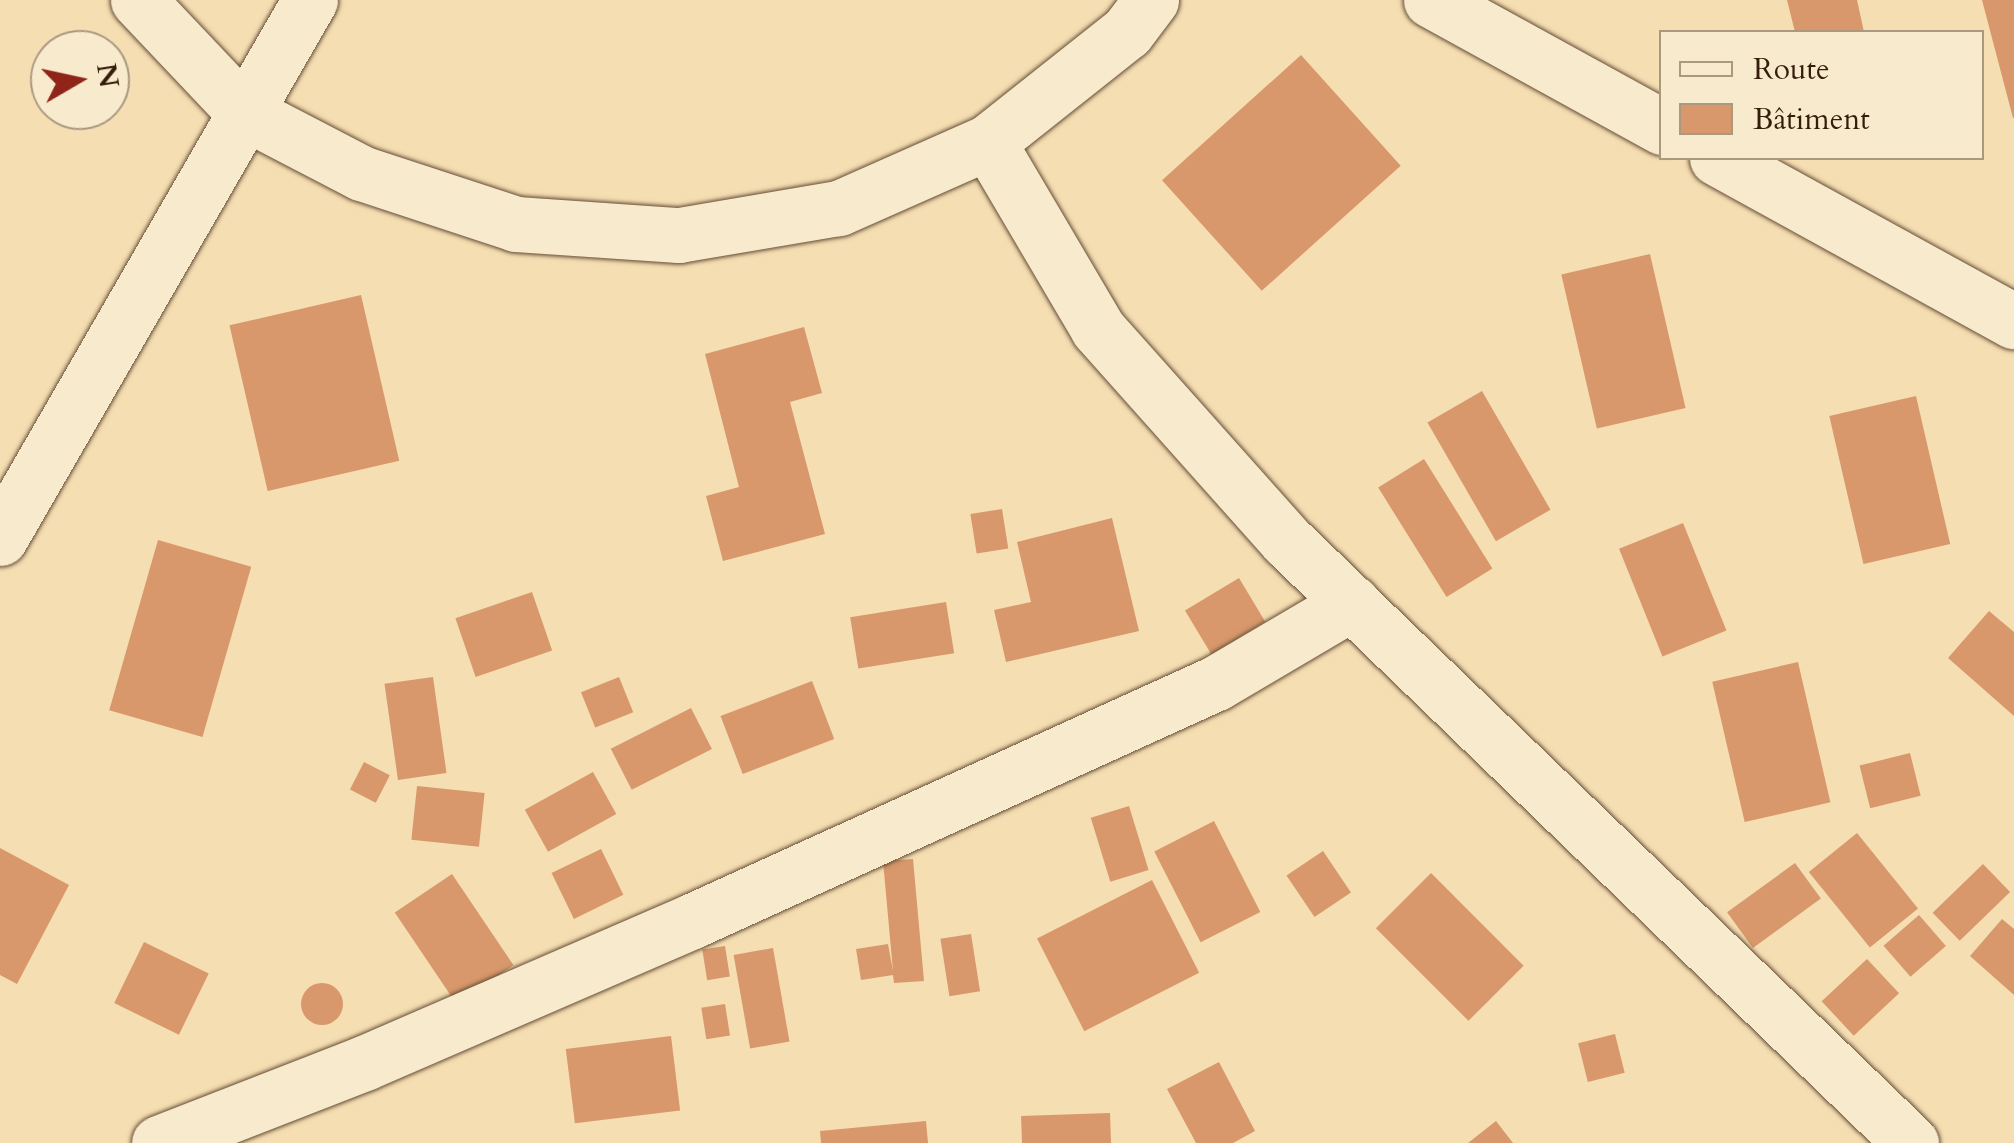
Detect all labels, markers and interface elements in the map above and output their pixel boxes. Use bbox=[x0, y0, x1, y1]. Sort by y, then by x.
north arrow bbox=[30, 30, 130, 130]
legend bbox=[1659, 30, 1984, 160]
text: Route bbox=[1753, 49, 1830, 90]
text: N bbox=[87, 61, 128, 91]
text: Bâtiment bbox=[1753, 99, 1870, 140]

